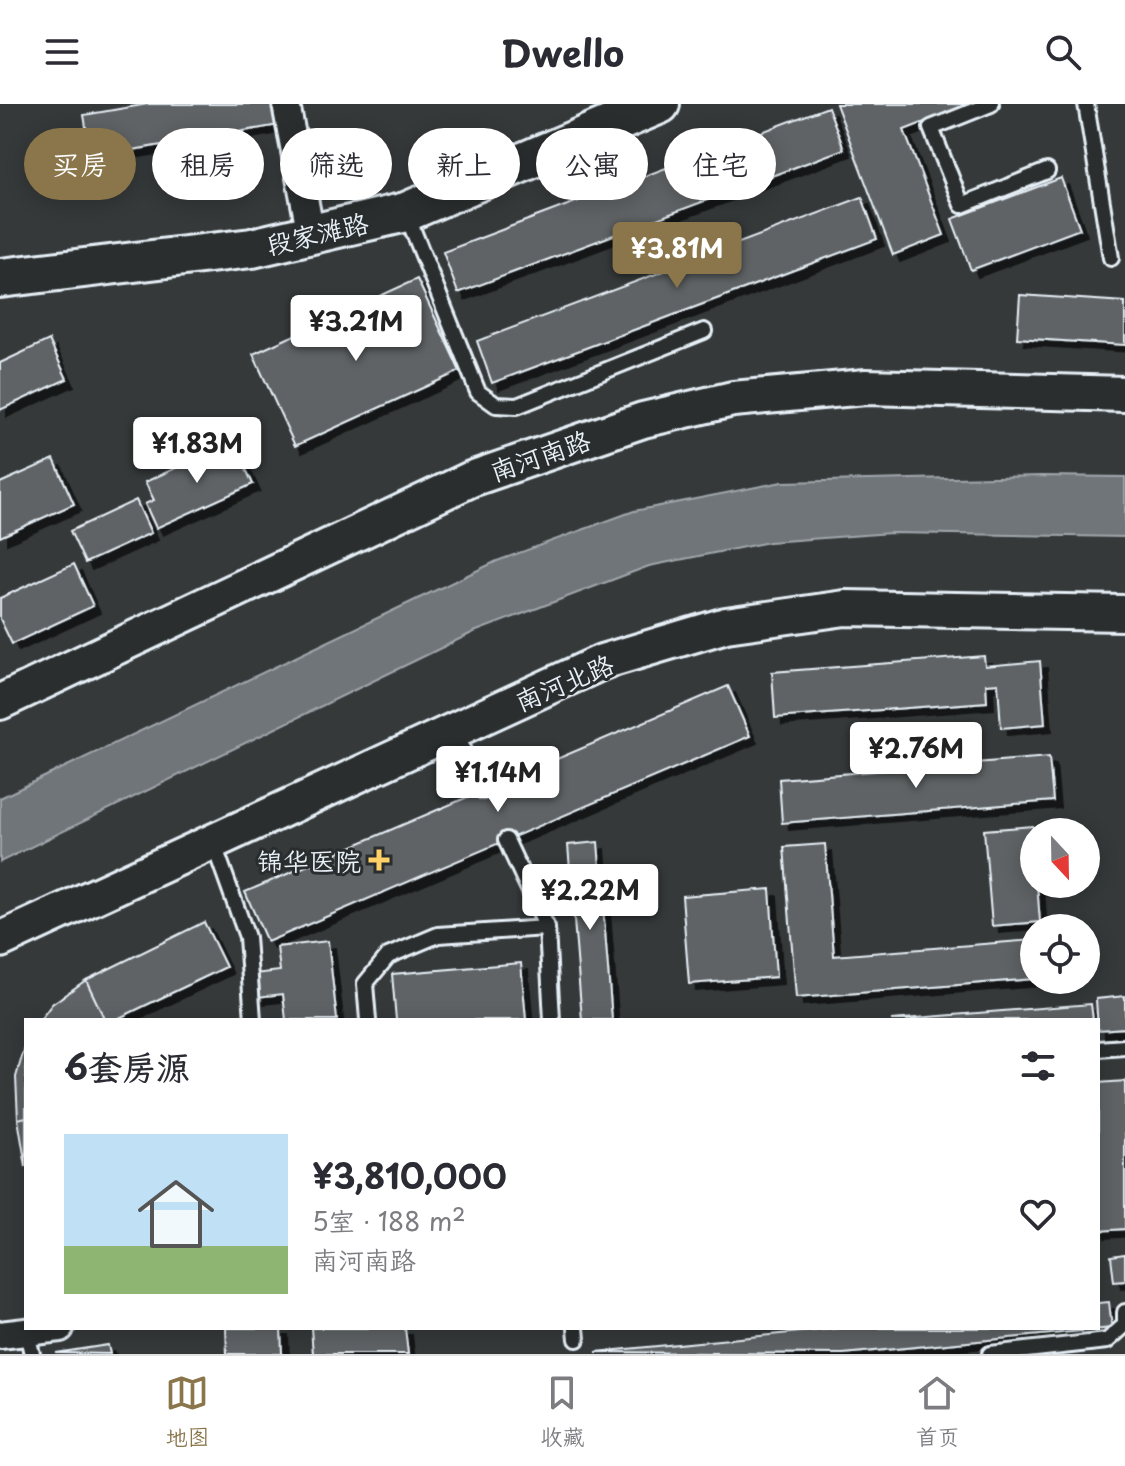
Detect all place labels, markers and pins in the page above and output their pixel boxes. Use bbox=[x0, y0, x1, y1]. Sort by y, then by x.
pin: ¥3.81M bbox=[612, 222, 742, 290]
pin: ¥3.21M bbox=[291, 295, 421, 363]
pin: ¥1.83M bbox=[132, 417, 262, 485]
pin: ¥2.76M bbox=[851, 722, 981, 790]
pin: ¥1.14M bbox=[433, 746, 563, 814]
place label: 锦华医院 bbox=[257, 841, 361, 880]
marker: 锦华医院 bbox=[368, 849, 390, 871]
pin: ¥2.22M bbox=[525, 864, 655, 932]

